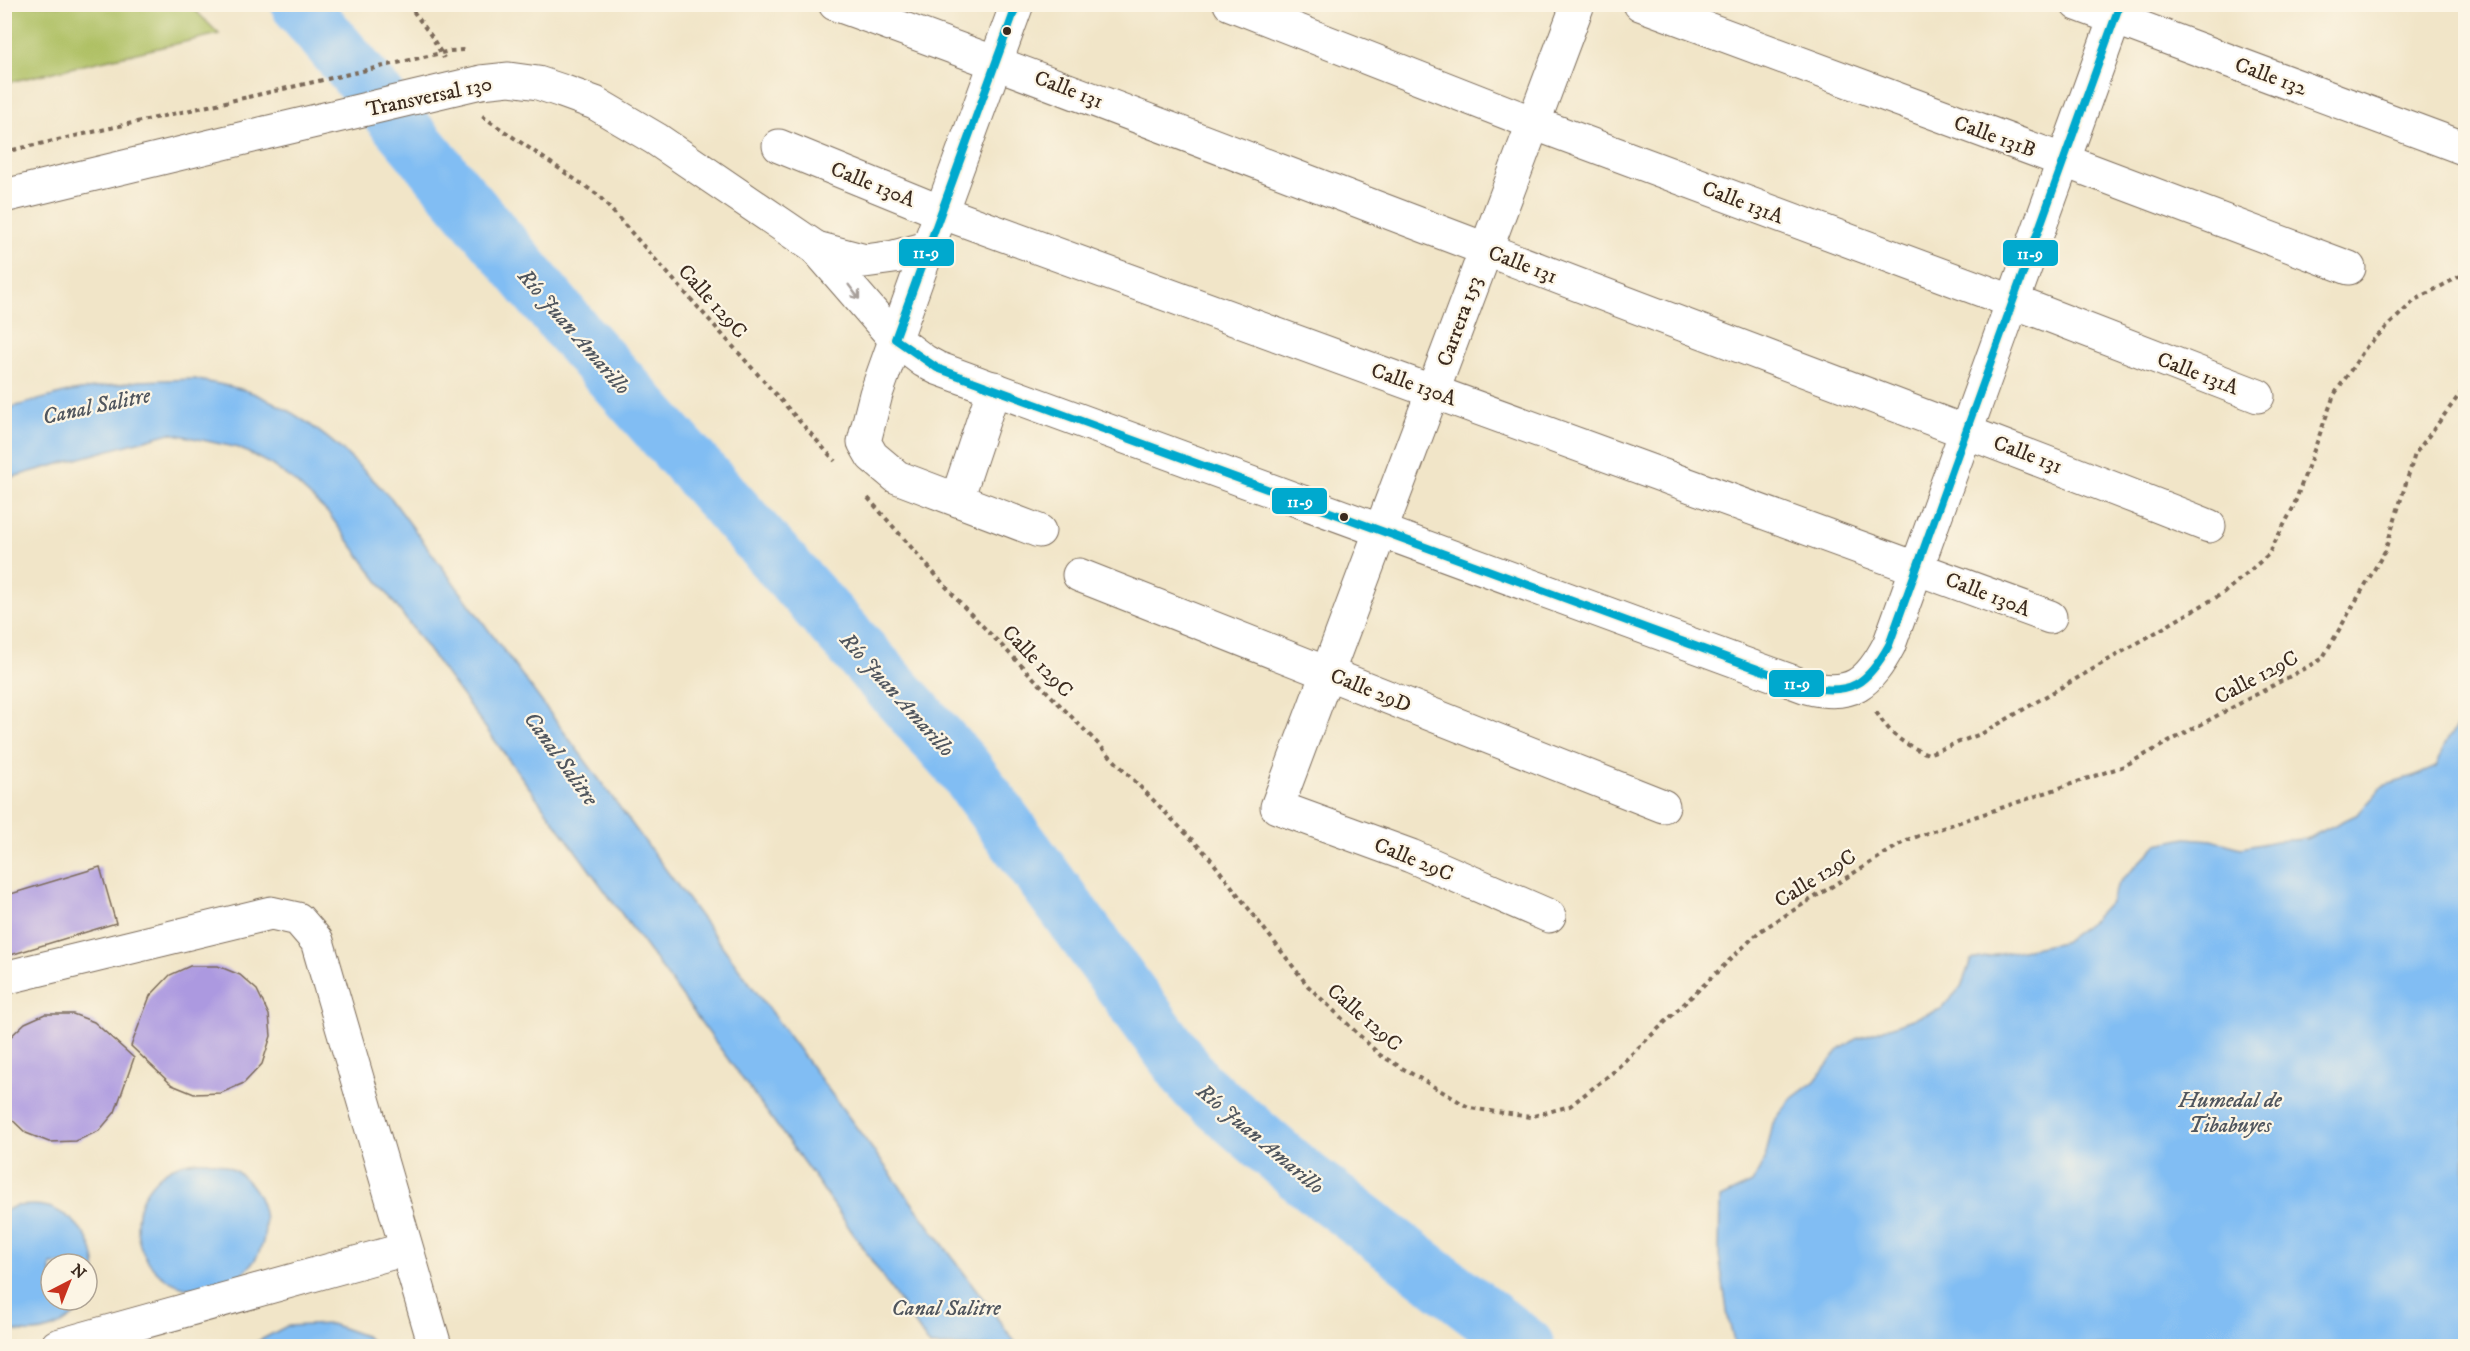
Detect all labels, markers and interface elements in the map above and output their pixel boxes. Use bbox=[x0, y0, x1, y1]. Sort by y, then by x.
unlabelled marker bbox=[1001, 25, 1013, 37]
street label: Calle 132 bbox=[2231, 52, 2311, 102]
street label: Calle 131 bbox=[1030, 65, 1107, 115]
street label: Transversal 130 bbox=[364, 71, 494, 123]
street label: Calle 131B bbox=[1950, 110, 2039, 164]
street label: Calle 130A bbox=[827, 156, 919, 214]
street label: Calle 131A bbox=[1698, 176, 1788, 231]
line badge: 11-9 bbox=[898, 238, 955, 267]
line badge: 11-9 bbox=[2002, 239, 2059, 267]
street label: Calle 131 bbox=[1484, 240, 1561, 290]
text: 11-9 bbox=[913, 243, 939, 263]
text: 11-9 bbox=[2017, 244, 2043, 264]
street label: Calle 129C bbox=[672, 259, 752, 344]
water label: Río Juan Amarillo bbox=[511, 263, 636, 401]
street label: Carrera 153 bbox=[1432, 273, 1488, 370]
one-way arrow bbox=[847, 284, 860, 300]
street label: Calle 131A bbox=[2153, 347, 2243, 402]
street label: Calle 130A bbox=[1367, 358, 1460, 413]
water label: Canal Salitre bbox=[40, 382, 153, 431]
street label: Calle 131 bbox=[1989, 430, 2066, 480]
line badge: 11-9 bbox=[1271, 487, 1328, 515]
text: 11-9 bbox=[1287, 492, 1313, 512]
unlabelled marker bbox=[1338, 511, 1350, 523]
street label: Calle 130A bbox=[1942, 567, 2034, 623]
street label: Calle 129C bbox=[996, 620, 1078, 703]
water label: Río Juan Amarillo bbox=[833, 626, 960, 763]
street label: Calle 129C bbox=[2210, 645, 2303, 711]
street label: Calle 29D bbox=[1326, 663, 1415, 719]
line badge: 11-9 bbox=[1768, 669, 1825, 698]
text: 11-9 bbox=[1784, 674, 1810, 694]
water label: Canal Salitre bbox=[518, 707, 604, 812]
street label: Calle 29C bbox=[1370, 832, 1457, 888]
street label: Calle 129C bbox=[1770, 844, 1861, 914]
street label: Calle 129C bbox=[1321, 978, 1407, 1057]
water label: Río Juan Amarillo bbox=[1190, 1077, 1329, 1200]
water label: Humedal de Tibabuyes bbox=[2177, 1087, 2282, 1139]
north arrow bbox=[39, 1252, 99, 1312]
text: N bbox=[67, 1260, 90, 1283]
water label: Canal Salitre bbox=[891, 1295, 1001, 1322]

